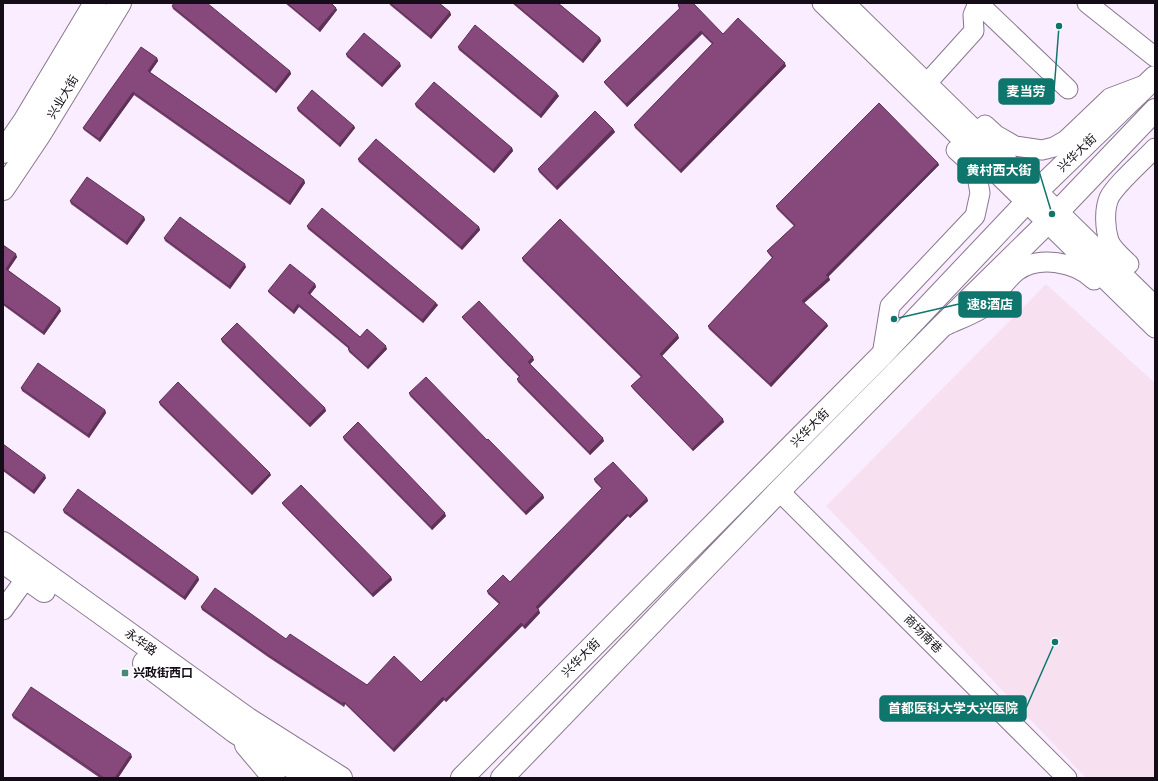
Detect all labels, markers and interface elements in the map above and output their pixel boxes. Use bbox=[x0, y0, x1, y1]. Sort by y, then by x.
street label: 兴业大街 bbox=[45, 73, 81, 121]
callout: 麦当劳 bbox=[999, 79, 1054, 104]
text: 麦当劳 bbox=[1006, 84, 1046, 99]
street label: 兴华大街 bbox=[1055, 131, 1099, 175]
callout: 黄村西大街 bbox=[958, 158, 1039, 183]
text: 黄村西大街 bbox=[966, 163, 1032, 178]
callout: 速8酒店 bbox=[959, 292, 1021, 317]
text: 速8酒店 bbox=[967, 297, 1013, 312]
street label: 兴华大街 bbox=[788, 406, 832, 450]
street label: 商场南巷 bbox=[901, 612, 945, 656]
street label: 永华路 bbox=[122, 626, 160, 658]
street label: 兴华大街 bbox=[559, 636, 603, 680]
place label: 兴政街西口 bbox=[133, 666, 193, 680]
marker: 兴政街西口 bbox=[120, 668, 130, 678]
callout: 首都医科大学大兴医院 bbox=[880, 696, 1026, 721]
text: 首都医科大学大兴医院 bbox=[888, 701, 1018, 716]

